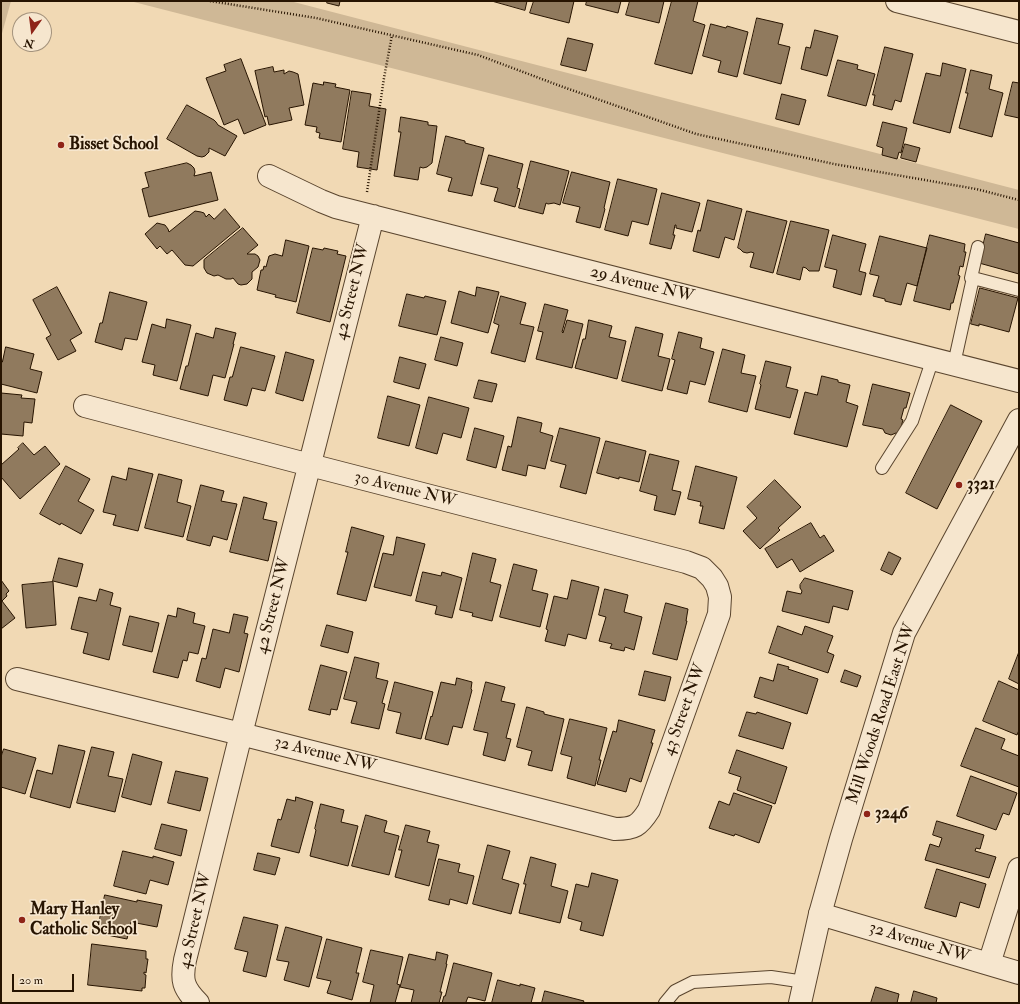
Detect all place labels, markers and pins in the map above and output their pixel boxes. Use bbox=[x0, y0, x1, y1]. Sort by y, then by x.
place label: Bisset School bbox=[69, 135, 158, 155]
marker: Bisset School bbox=[56, 140, 66, 150]
place label: 3321 bbox=[967, 475, 995, 495]
marker: 3321 bbox=[954, 480, 964, 490]
place label: 3246 bbox=[875, 804, 908, 824]
marker: 3246 bbox=[862, 809, 872, 819]
place label: Mary Hanley Catholic School bbox=[30, 900, 137, 940]
marker: Mary Hanley Catholic School bbox=[17, 915, 27, 925]

